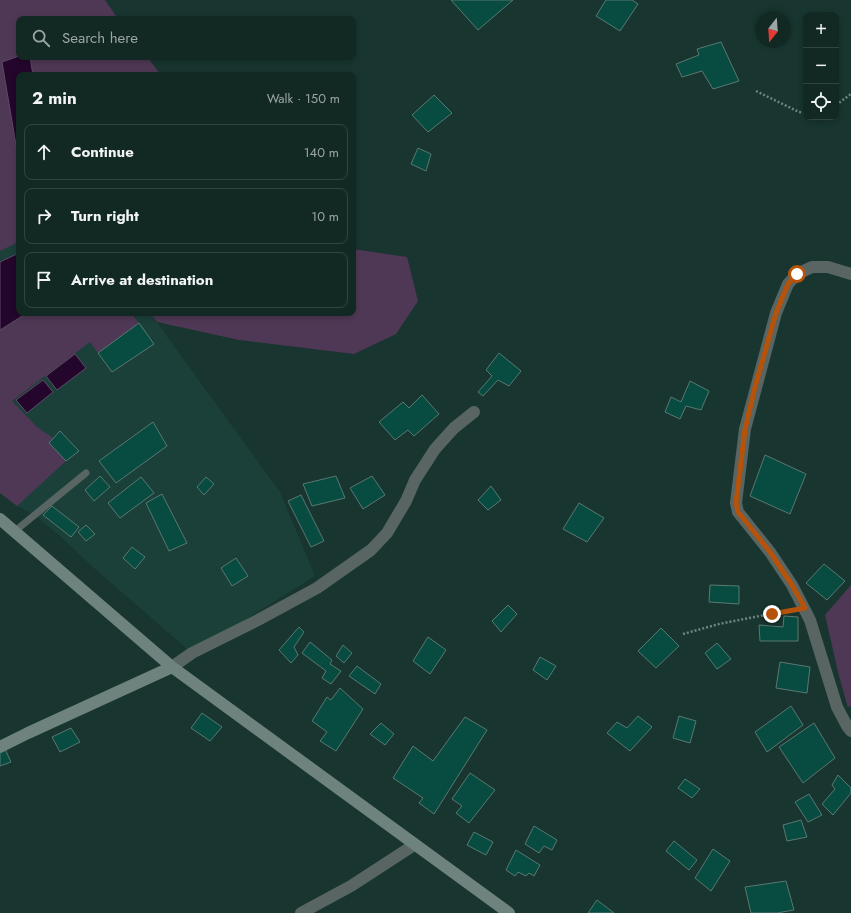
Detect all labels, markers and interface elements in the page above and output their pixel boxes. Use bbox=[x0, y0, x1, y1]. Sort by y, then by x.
north arrow bbox=[755, 12, 791, 48]
map controls bbox=[803, 12, 839, 120]
button: + bbox=[803, 12, 839, 48]
search box bbox=[16, 16, 356, 60]
icon: search bbox=[30, 27, 52, 49]
text: Search here bbox=[62, 27, 138, 49]
button: − bbox=[803, 48, 839, 84]
button: locate bbox=[803, 84, 839, 120]
text: 2 min bbox=[32, 86, 77, 110]
text: Walk · 150 m bbox=[267, 89, 340, 108]
icon: ahead bbox=[33, 141, 55, 163]
text: Continue bbox=[71, 141, 134, 163]
text: 140 m bbox=[304, 143, 339, 162]
icon: right bbox=[33, 205, 55, 227]
text: Turn right bbox=[71, 205, 139, 227]
text: 10 m bbox=[311, 207, 339, 226]
route start bbox=[788, 265, 806, 283]
icon: arrive bbox=[33, 269, 55, 291]
text: Arrive at destination bbox=[71, 269, 213, 291]
route end bbox=[763, 605, 781, 623]

